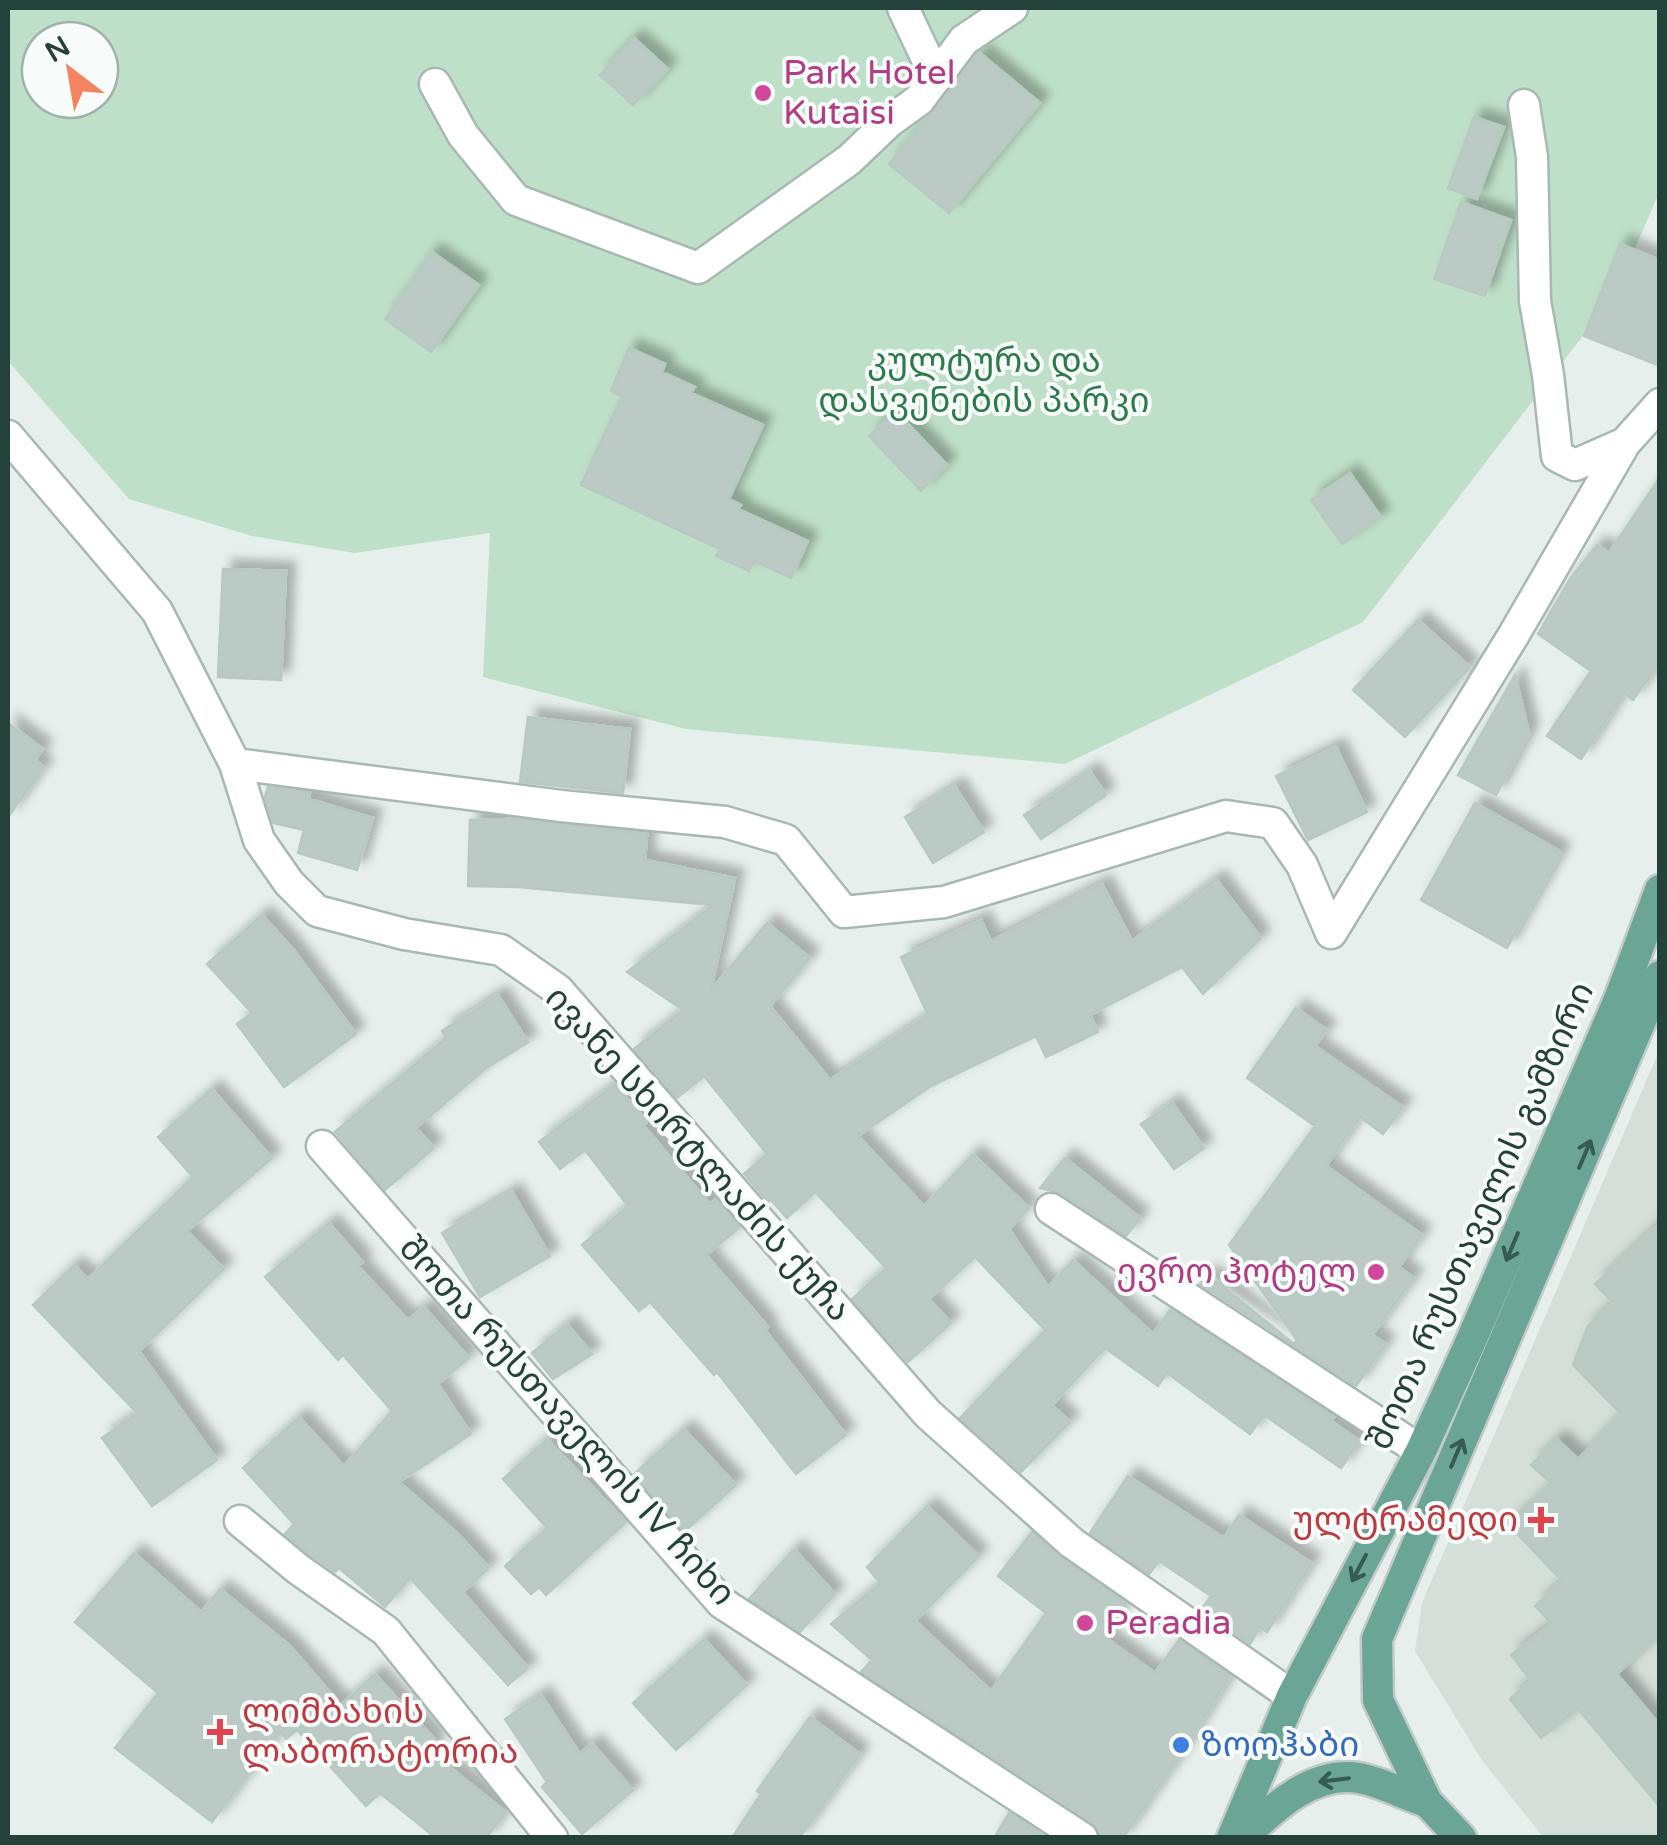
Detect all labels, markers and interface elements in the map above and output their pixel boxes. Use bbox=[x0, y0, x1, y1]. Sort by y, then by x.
north arrow bbox=[20, 20, 120, 120]
text: N bbox=[39, 29, 76, 70]
place label: Park Hotel Kutaisi bbox=[783, 52, 956, 134]
marker: Park Hotel Kutaisi bbox=[752, 82, 774, 104]
park label: კულტურა და დასვენების პარკი bbox=[818, 340, 1150, 422]
street label: შოთა რუსთაველის გამზირი bbox=[1359, 976, 1603, 1456]
street label: ივანე სხირტლაძის ქუჩა bbox=[536, 978, 860, 1330]
one-way arrow bbox=[1577, 1139, 1595, 1170]
street label: შოთა რუსთაველის IV ჩიხი bbox=[390, 1228, 744, 1614]
one-way arrow bbox=[1502, 1231, 1520, 1262]
place label: ევრო ჰოტელ bbox=[1117, 1251, 1356, 1293]
marker: ევრო ჰოტელ bbox=[1365, 1261, 1387, 1283]
one-way arrow bbox=[1449, 1438, 1467, 1469]
place label: ულტრამედი bbox=[1293, 1499, 1518, 1541]
marker: ულტრამედი bbox=[1528, 1507, 1554, 1533]
one-way arrow bbox=[1349, 1552, 1368, 1582]
place label: Peradia bbox=[1105, 1602, 1231, 1644]
marker: Peradia bbox=[1074, 1612, 1096, 1634]
place label: ლიმბახის ლაბორატორია bbox=[242, 1691, 518, 1773]
marker: ლიმბახის ლაბორატორია bbox=[207, 1719, 233, 1745]
place label: ზოოჰაბი bbox=[1201, 1724, 1359, 1766]
marker: ზოოჰაბი bbox=[1170, 1734, 1192, 1756]
one-way arrow bbox=[1318, 1771, 1350, 1790]

